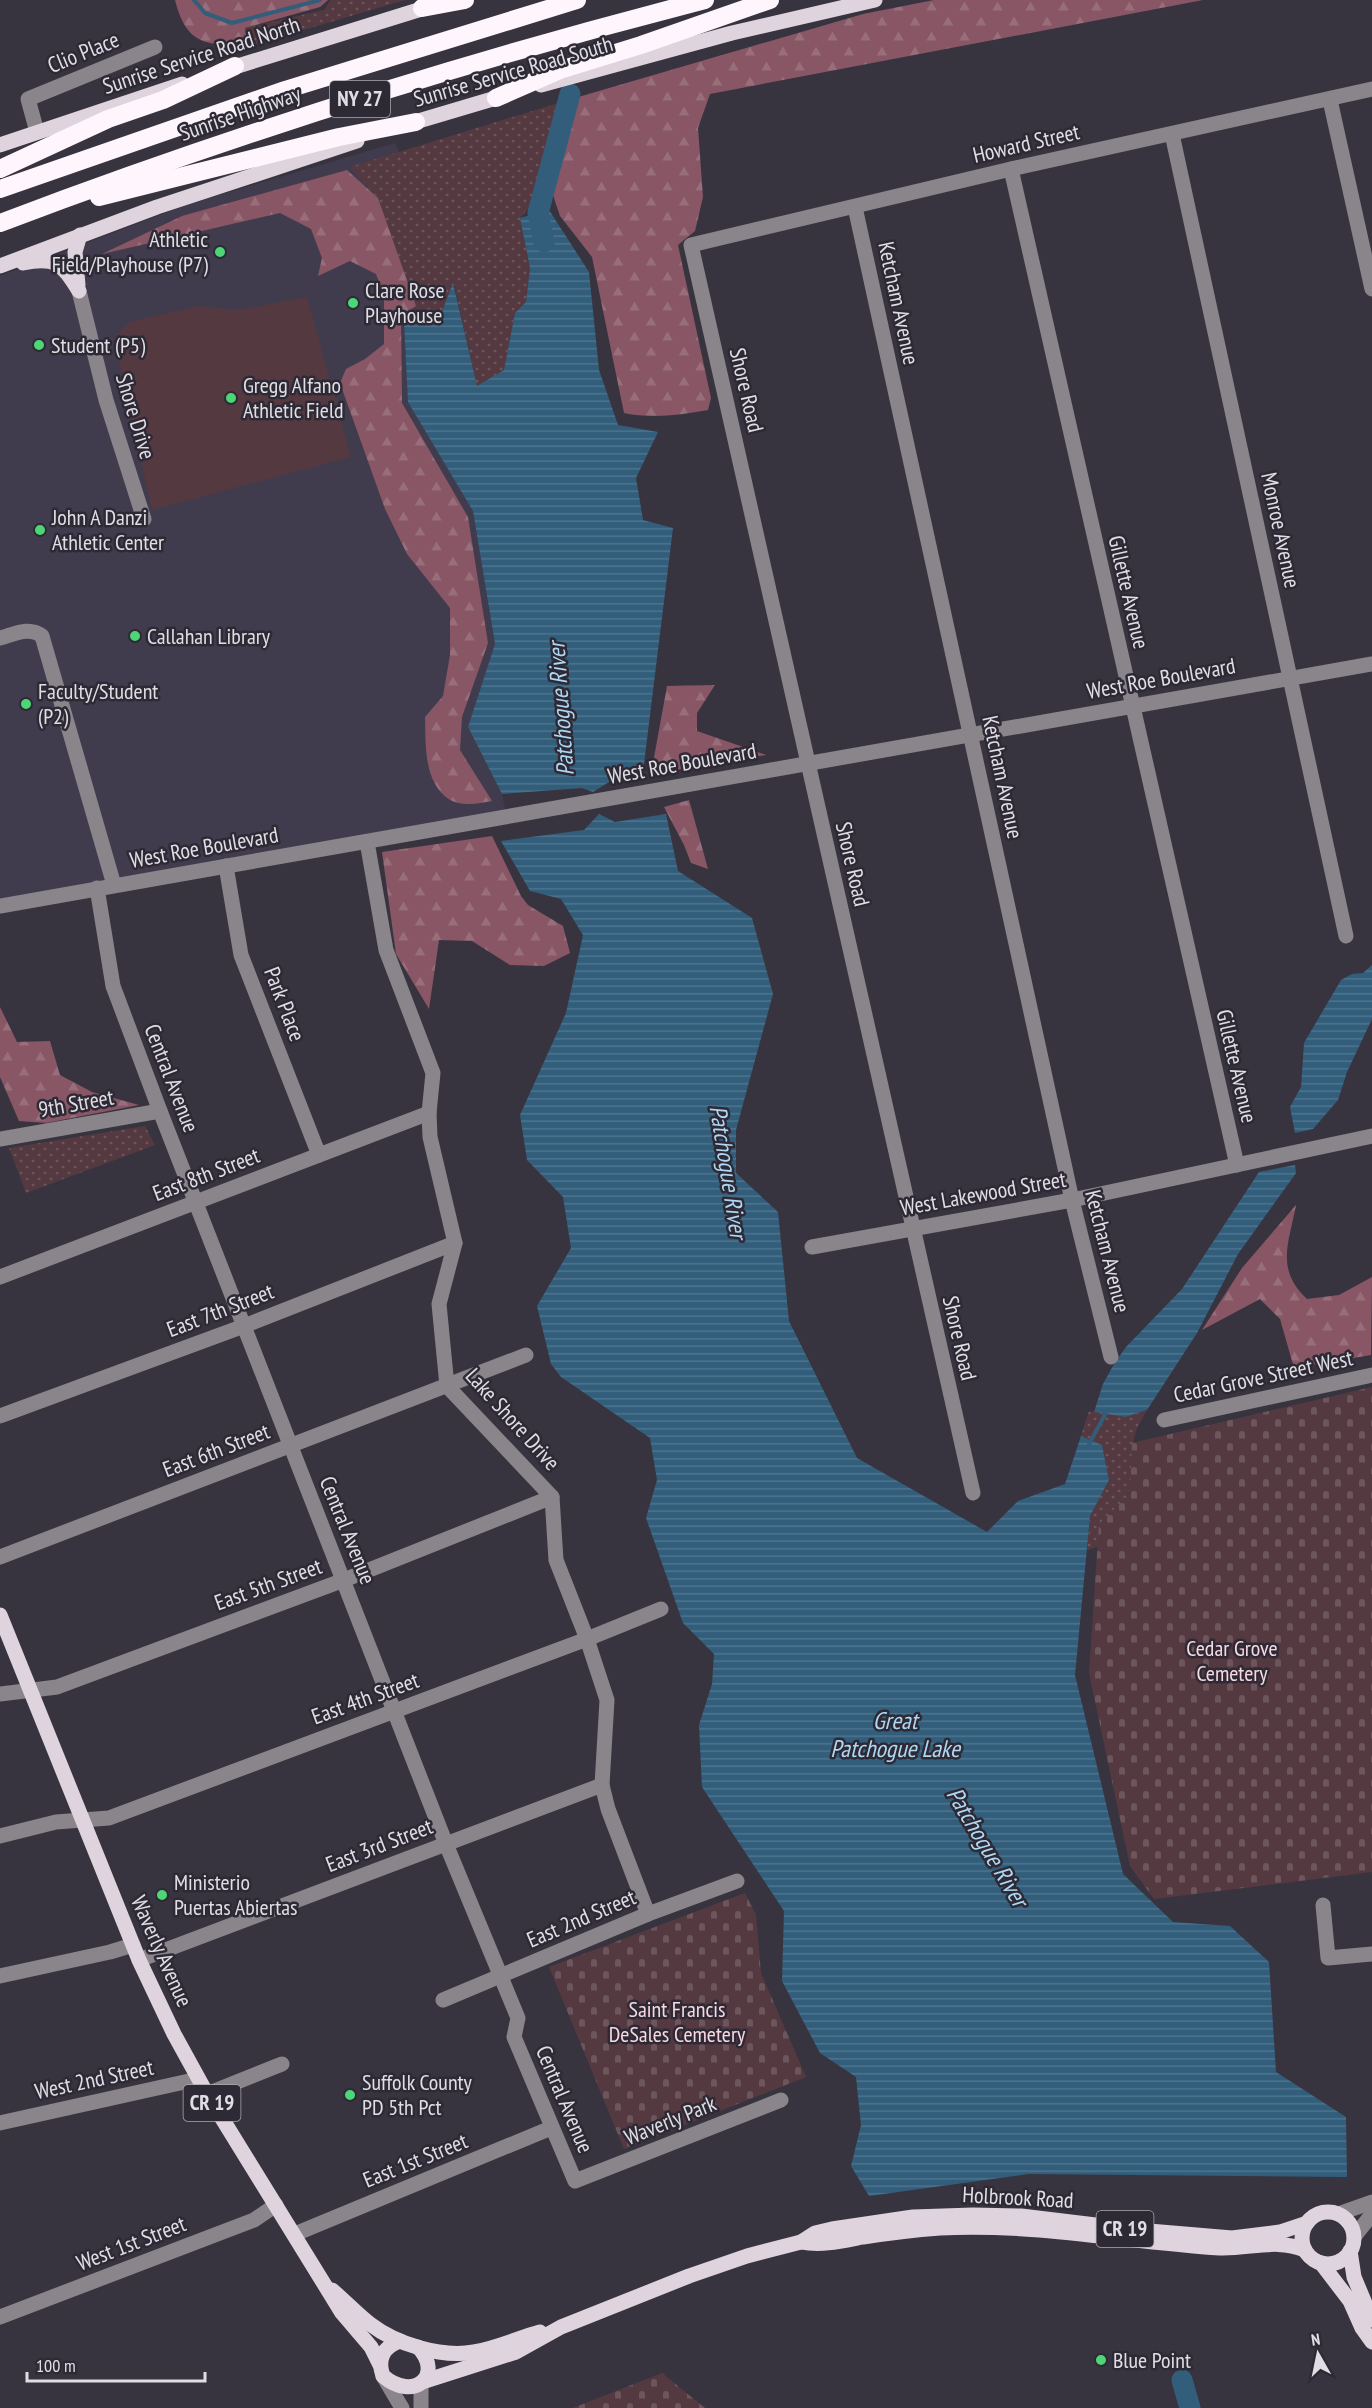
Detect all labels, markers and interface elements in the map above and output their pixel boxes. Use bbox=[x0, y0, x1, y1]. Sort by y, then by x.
street label: Sunrise Service Road North bbox=[99, 10, 303, 100]
street label: Clio Place bbox=[43, 25, 123, 79]
street label: Sunrise Service Road South bbox=[410, 29, 616, 113]
street label: Sunrise Highway bbox=[176, 79, 305, 147]
road number: NY 27 bbox=[330, 81, 390, 117]
street label: Howard Street bbox=[970, 117, 1082, 169]
place label: Athletic Field/Playhouse (P7) bbox=[52, 225, 209, 278]
street label: Ketcham Avenue bbox=[872, 239, 926, 367]
marker: Athletic Field/Playhouse (P7) bbox=[213, 245, 227, 259]
place label: Clare Rose Playhouse bbox=[365, 276, 445, 329]
marker: Clare Rose Playhouse bbox=[346, 296, 360, 310]
place label: Student (P5) bbox=[51, 331, 146, 359]
marker: Student (P5) bbox=[32, 338, 46, 352]
street label: Shore Road bbox=[724, 345, 770, 435]
street label: Shore Drive bbox=[110, 370, 162, 462]
place label: Gregg Alfano Athletic Field bbox=[243, 371, 344, 424]
marker: Gregg Alfano Athletic Field bbox=[224, 391, 238, 405]
street label: Monroe Avenue bbox=[1255, 470, 1307, 590]
place label: John A Danzi Athletic Center bbox=[51, 503, 164, 556]
marker: John A Danzi Athletic Center bbox=[33, 523, 47, 537]
street label: Gillette Avenue bbox=[1102, 533, 1156, 651]
place label: Callahan Library bbox=[147, 622, 271, 650]
marker: Callahan Library bbox=[128, 629, 142, 643]
water label: Patchogue River bbox=[540, 638, 581, 777]
street label: West Roe Boulevard bbox=[1085, 651, 1237, 705]
place label: Faculty/Student (P2) bbox=[38, 677, 158, 730]
marker: Faculty/Student (P2) bbox=[19, 697, 33, 711]
street label: Ketcham Avenue bbox=[976, 713, 1030, 841]
street label: West Roe Boulevard bbox=[606, 736, 758, 790]
street label: Shore Road bbox=[830, 819, 876, 909]
street label: West Roe Boulevard bbox=[128, 820, 280, 874]
street label: Park Place bbox=[258, 963, 312, 1045]
street label: Gillette Avenue bbox=[1210, 1007, 1264, 1125]
street label: Central Avenue bbox=[139, 1020, 205, 1136]
street label: 9th Street bbox=[36, 1083, 116, 1123]
water label: Patchogue River bbox=[703, 1103, 755, 1244]
street label: East 8th Street bbox=[149, 1141, 263, 1207]
street label: West Lakewood Street bbox=[898, 1165, 1068, 1221]
street label: Ketcham Avenue bbox=[1079, 1187, 1137, 1315]
street label: East 7th Street bbox=[163, 1277, 277, 1343]
street label: Shore Road bbox=[937, 1293, 983, 1383]
street label: Cedar Grove Street West bbox=[1171, 1343, 1355, 1409]
street label: Lake Shore Drive bbox=[460, 1362, 566, 1476]
street label: East 6th Street bbox=[159, 1417, 273, 1483]
street label: Central Avenue bbox=[314, 1472, 382, 1588]
street label: East 5th Street bbox=[210, 1552, 326, 1616]
park label: Cedar Grove Cemetery bbox=[1186, 1634, 1278, 1687]
street label: East 4th Street bbox=[307, 1666, 423, 1730]
water label: Great Patchogue Lake bbox=[830, 1705, 962, 1764]
water label: Patchogue River bbox=[940, 1781, 1037, 1915]
street label: East 3rd Street bbox=[322, 1812, 436, 1878]
place label: Ministerio Puertas Abiertas bbox=[174, 1868, 298, 1921]
street label: East 2nd Street bbox=[522, 1883, 640, 1953]
marker: Ministerio Puertas Abiertas bbox=[155, 1888, 169, 1902]
street label: Waverly Avenue bbox=[125, 1891, 199, 2011]
park label: Saint Francis DeSales Cemetery bbox=[609, 1995, 746, 2048]
street label: Central Avenue bbox=[530, 2041, 600, 2157]
street label: West 2nd Street bbox=[32, 2053, 156, 2105]
place label: Suffolk County PD 5th Pct bbox=[362, 2068, 472, 2121]
road number: CR 19 bbox=[184, 2085, 240, 2121]
marker: Suffolk County PD 5th Pct bbox=[343, 2088, 357, 2102]
street label: Waverly Park bbox=[620, 2089, 720, 2151]
street label: East 1st Street bbox=[359, 2126, 471, 2194]
street label: Holbrook Road bbox=[962, 2180, 1074, 2214]
street label: West 1st Street bbox=[72, 2209, 190, 2277]
road number: CR 19 bbox=[1096, 2211, 1154, 2247]
north arrow bbox=[1288, 2324, 1348, 2384]
text: N bbox=[1310, 2329, 1321, 2350]
scale bar bbox=[27, 2345, 206, 2383]
place label: Blue Point bbox=[1113, 2346, 1191, 2374]
marker: Blue Point bbox=[1094, 2353, 1108, 2367]
text: 100 m bbox=[36, 2354, 76, 2377]

